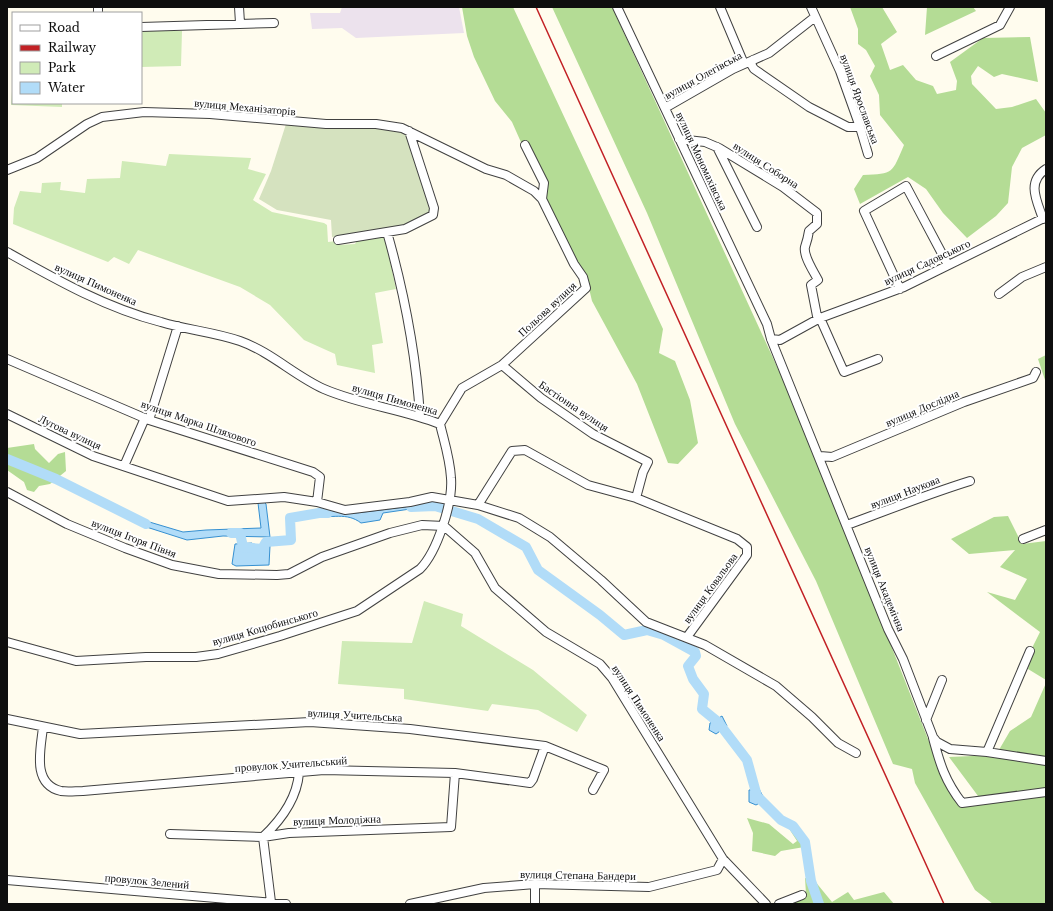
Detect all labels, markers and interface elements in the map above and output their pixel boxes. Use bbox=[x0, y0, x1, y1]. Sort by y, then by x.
legend bbox=[12, 12, 142, 104]
text: Road bbox=[48, 20, 80, 35]
text: Railway bbox=[48, 40, 97, 55]
street label: вулиця Олегівська bbox=[662, 48, 744, 102]
street label: вулиця Ярославська bbox=[837, 52, 883, 146]
text: Park bbox=[48, 60, 76, 75]
text: Water bbox=[47, 80, 85, 95]
street label: вулиця Механізаторів bbox=[194, 96, 296, 118]
street label: вулиця Мономахівська bbox=[673, 110, 731, 213]
street label: вулиця Соборна bbox=[731, 139, 802, 191]
street label: вулиця Садовського bbox=[882, 236, 973, 288]
street label: вулиця Пимоненка bbox=[53, 260, 139, 308]
street label: Польова вулиця bbox=[515, 278, 579, 340]
street label: Бастіонна вулиця bbox=[536, 377, 612, 435]
street label: вулиця Пимоненка bbox=[351, 380, 439, 418]
street label: вулиця Дослідна bbox=[883, 386, 961, 430]
street label: вулиця Марка Шляхового bbox=[139, 397, 259, 450]
street label: Лугова вулиця bbox=[36, 411, 104, 453]
street label: вулиця Наукова bbox=[868, 472, 942, 512]
street label: вулиця Ігоря Півня bbox=[90, 515, 178, 561]
street label: вулиця Академічна bbox=[862, 545, 908, 634]
street label: вулиця Ковальова bbox=[680, 550, 740, 626]
street label: вулиця Коцюбинського bbox=[211, 605, 320, 649]
street label: вулиця Пимоненка bbox=[609, 662, 669, 744]
street label: вулиця Учительська bbox=[307, 706, 403, 724]
street label: провулок Учительський bbox=[234, 753, 348, 775]
street label: вулиця Молодіжна bbox=[293, 811, 381, 829]
street label: вулиця Степана Бандери bbox=[520, 867, 636, 883]
street label: провулок Зелений bbox=[104, 870, 190, 892]

